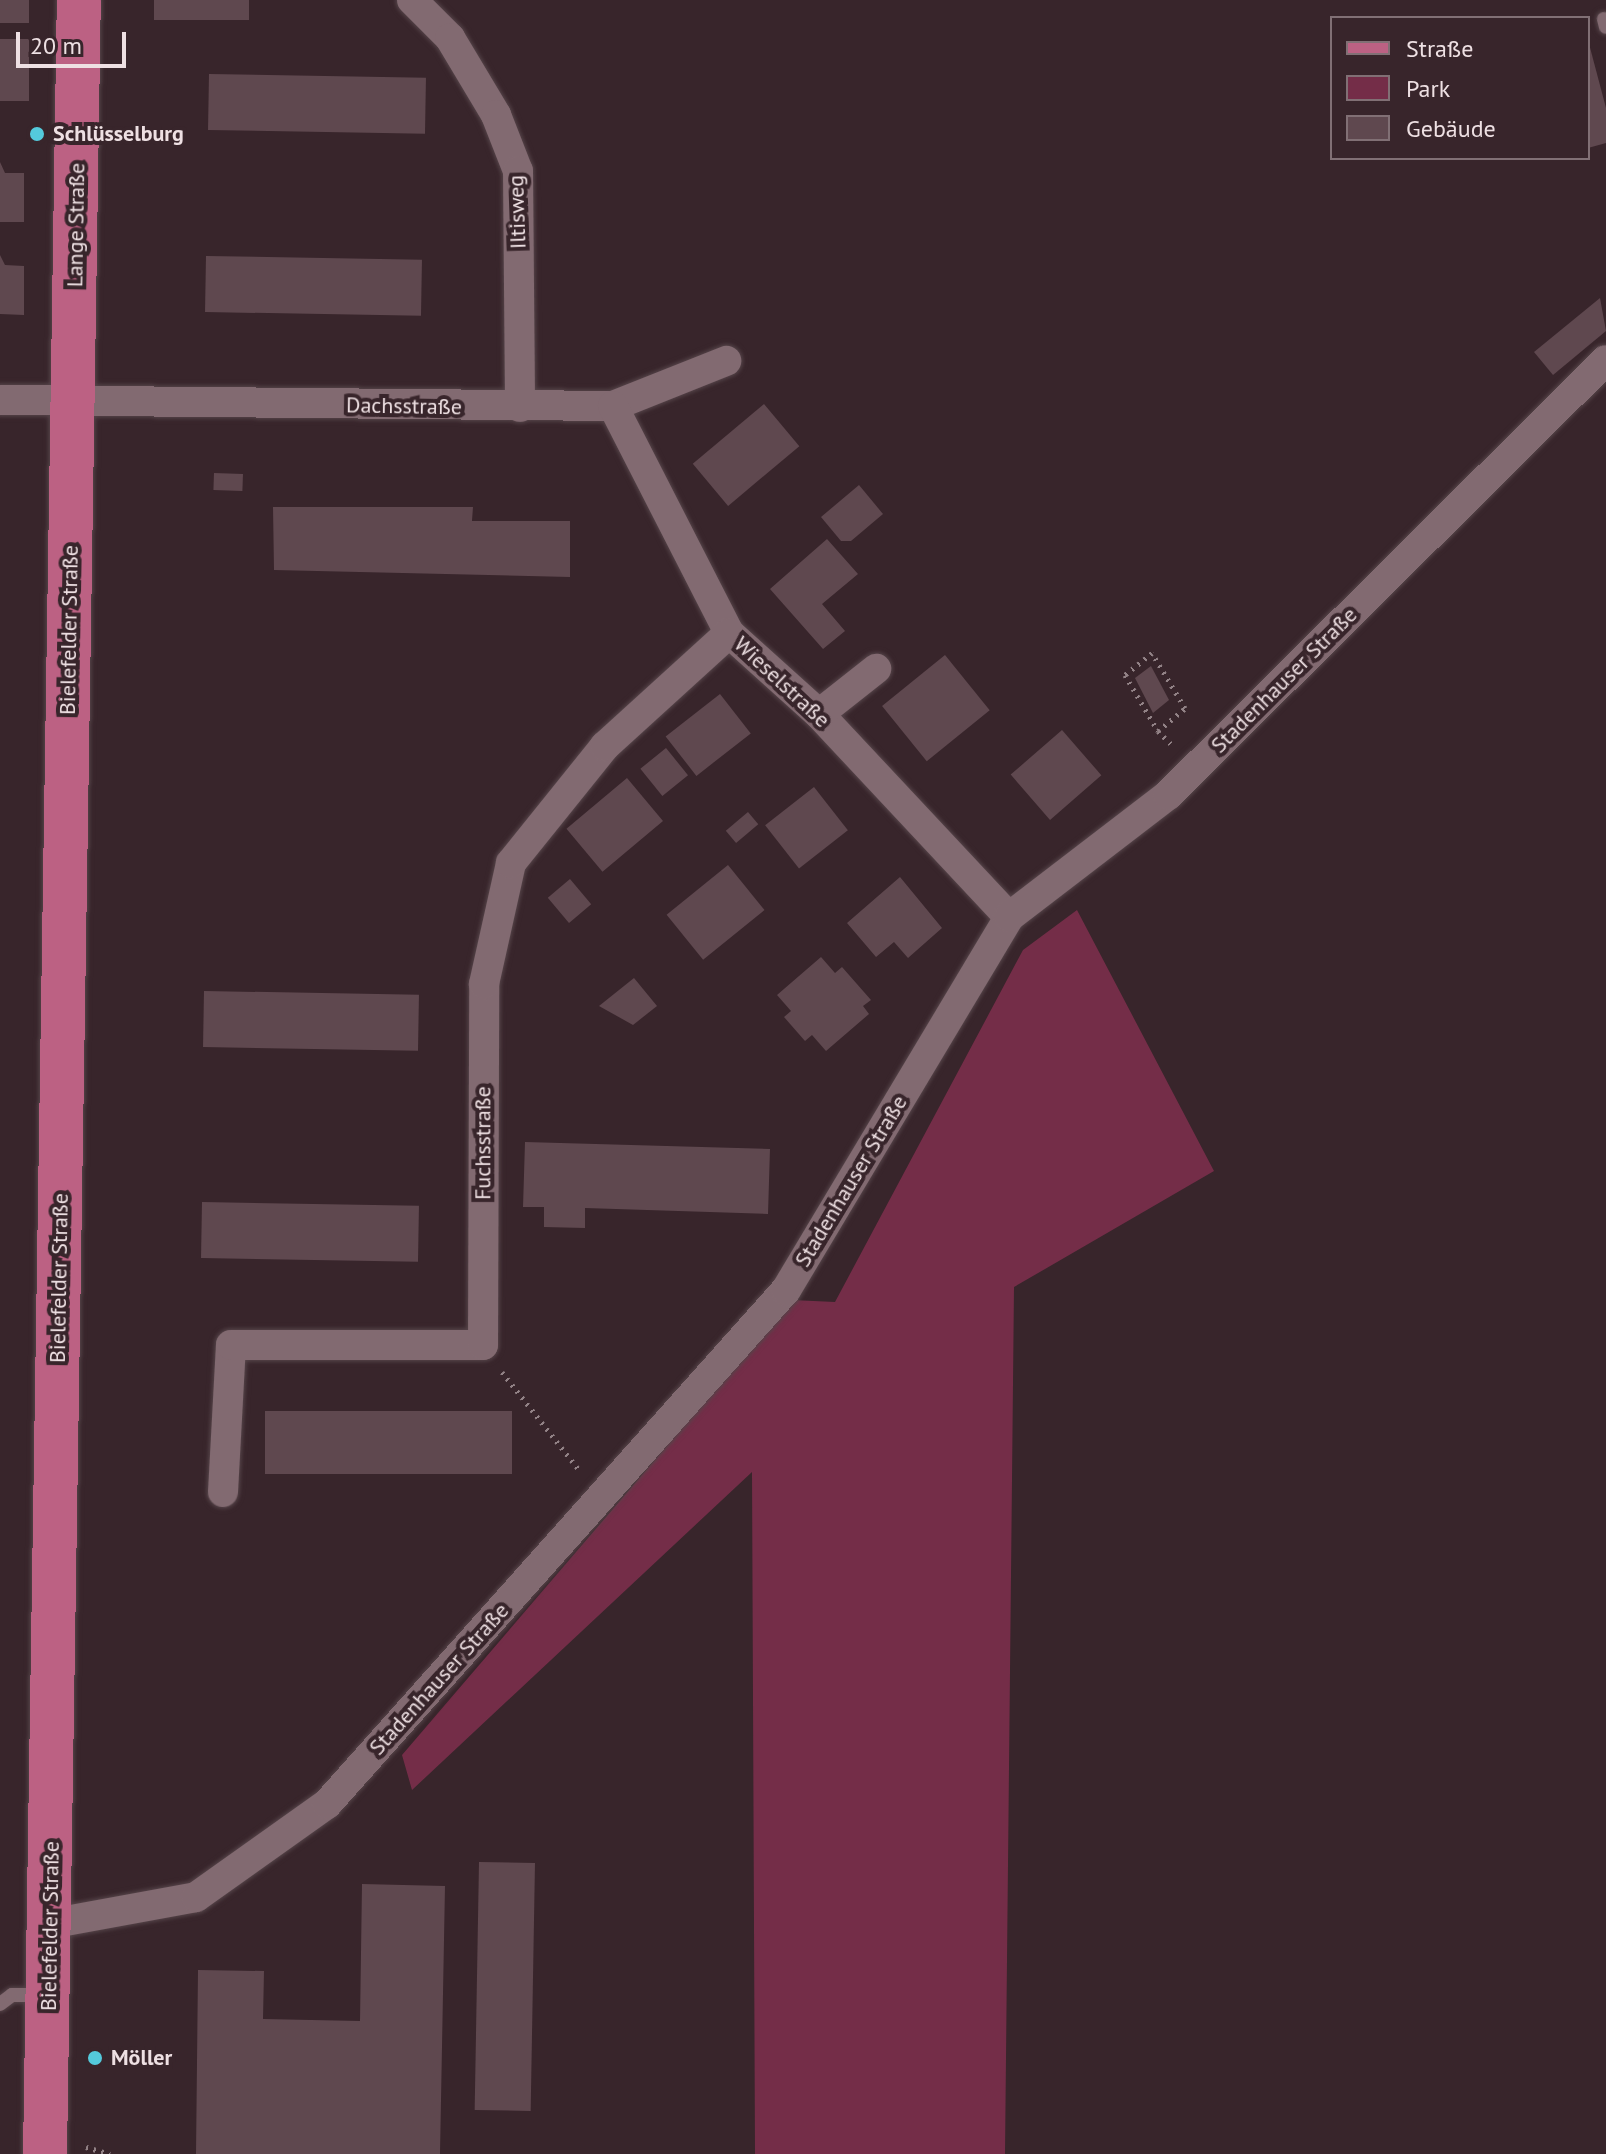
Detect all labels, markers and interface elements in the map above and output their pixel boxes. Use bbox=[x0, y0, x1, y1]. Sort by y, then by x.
scale bar bbox=[20, 16, 130, 66]
legend bbox=[1330, 16, 1590, 160]
text: 20 m bbox=[30, 30, 82, 61]
text: Straße bbox=[1406, 33, 1473, 64]
text: Park bbox=[1406, 73, 1450, 104]
text: Gebäude bbox=[1406, 113, 1496, 144]
place label: Schlüsselburg bbox=[53, 121, 184, 147]
marker: Schlüsselburg bbox=[28, 125, 46, 143]
street label: Lange Straße bbox=[62, 163, 90, 287]
street label: Iltisweg bbox=[503, 175, 531, 249]
street label: Dachsstraße bbox=[346, 392, 462, 420]
street label: Bielefelder Straße bbox=[54, 545, 84, 715]
street label: Stadenhauser Straße bbox=[1206, 602, 1362, 758]
street label: Wieselstraße bbox=[729, 631, 835, 733]
street label: Fuchsstraße bbox=[470, 1086, 496, 1200]
street label: Stadenhauser Straße bbox=[789, 1090, 913, 1272]
street label: Bielefelder Straße bbox=[44, 1193, 74, 1363]
street label: Stadenhauser Straße bbox=[364, 1598, 514, 1760]
street label: Bielefelder Straße bbox=[35, 1841, 65, 2011]
place label: Möller bbox=[111, 2045, 172, 2071]
marker: Möller bbox=[86, 2049, 104, 2067]

